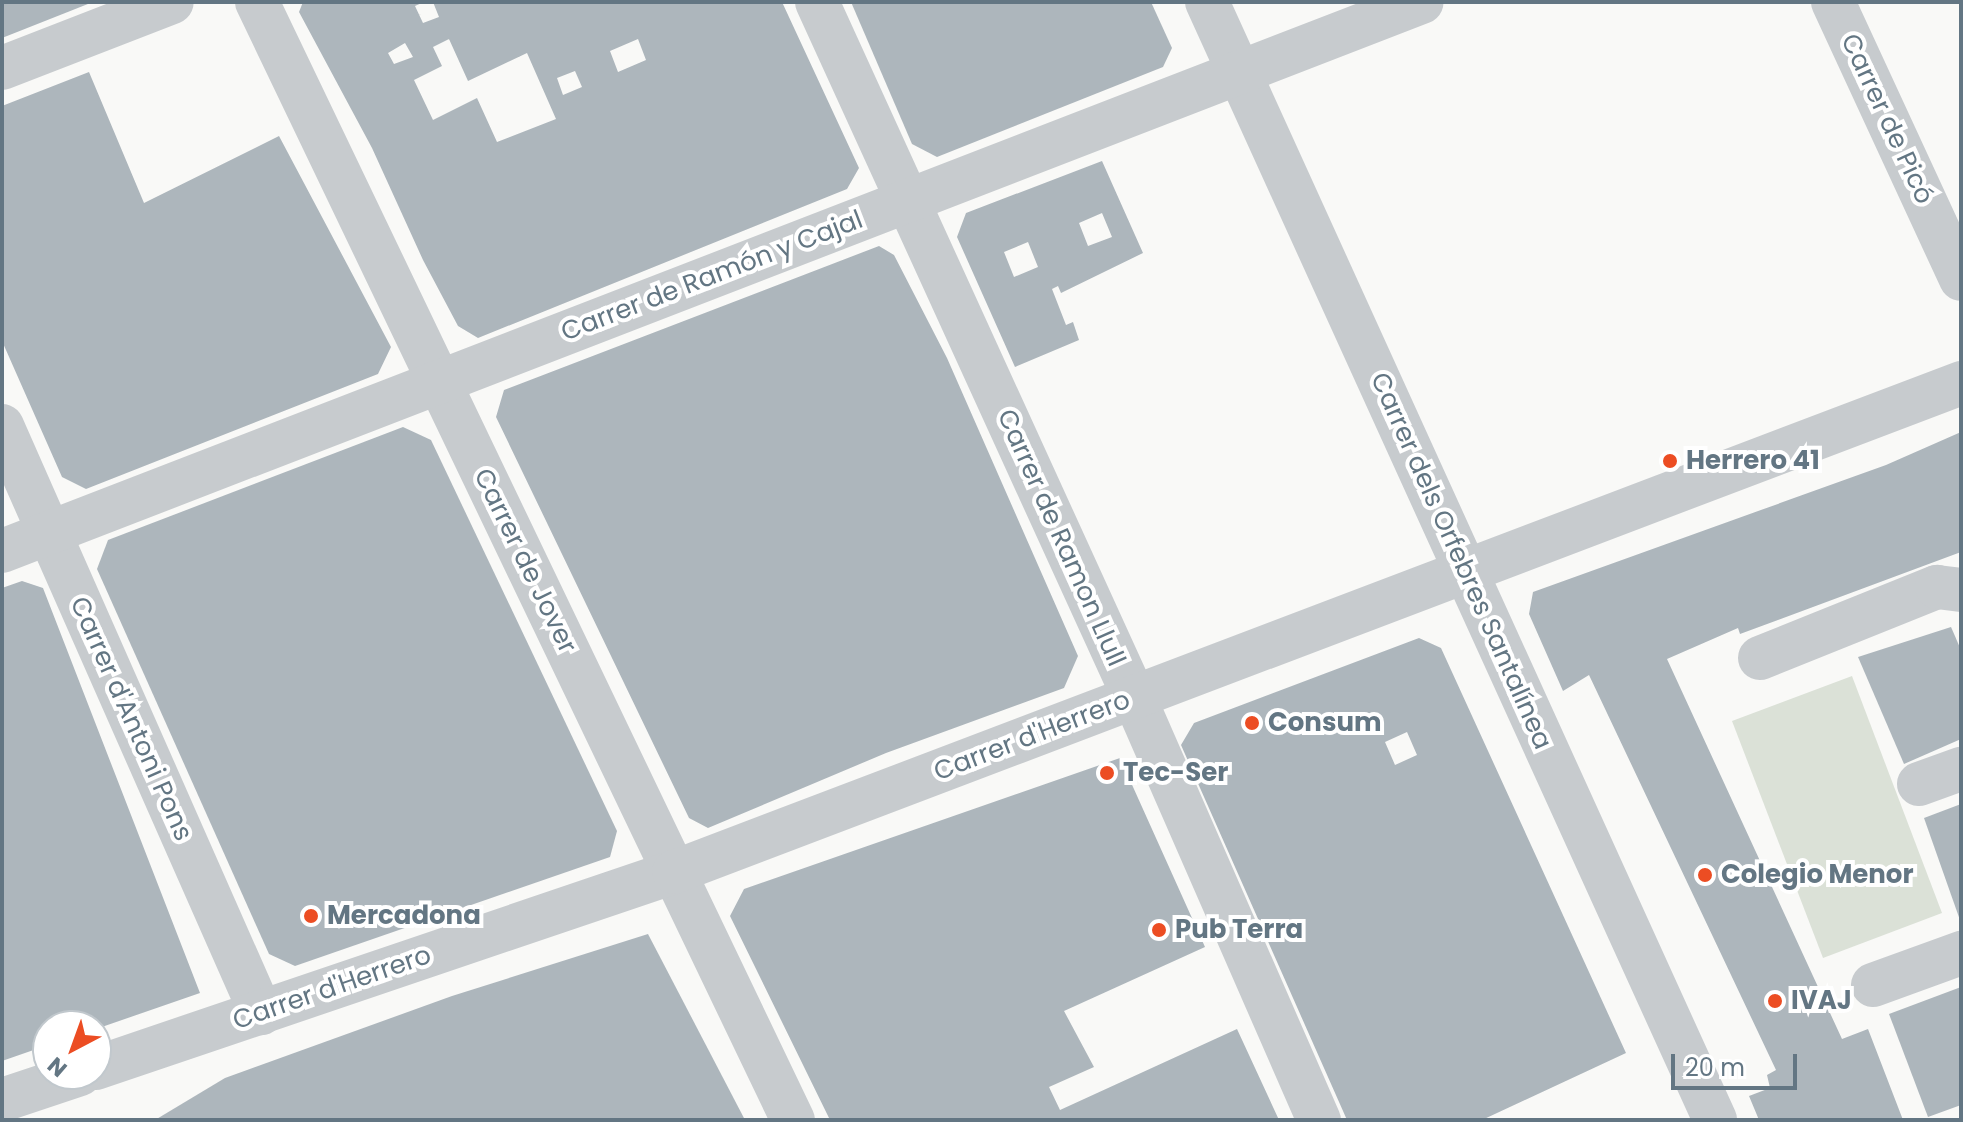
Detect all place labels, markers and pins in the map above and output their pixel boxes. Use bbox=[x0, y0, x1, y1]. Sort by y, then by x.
place label: Herrero 41 bbox=[1686, 445, 1820, 477]
marker: Herrero 41 bbox=[1661, 452, 1679, 470]
place label: Consum bbox=[1268, 707, 1381, 739]
marker: Consum bbox=[1243, 714, 1261, 732]
place label: Tec-Ser bbox=[1123, 757, 1228, 789]
marker: Tec-Ser bbox=[1098, 764, 1116, 782]
place label: Colegio Menor bbox=[1721, 859, 1914, 891]
marker: Colegio Menor bbox=[1696, 866, 1714, 884]
place label: Mercadona bbox=[327, 900, 481, 932]
marker: Mercadona bbox=[302, 907, 320, 925]
place label: Pub Terra bbox=[1175, 914, 1303, 946]
marker: Pub Terra bbox=[1150, 921, 1168, 939]
place label: IVAJ bbox=[1791, 985, 1852, 1017]
marker: IVAJ bbox=[1766, 992, 1784, 1010]

